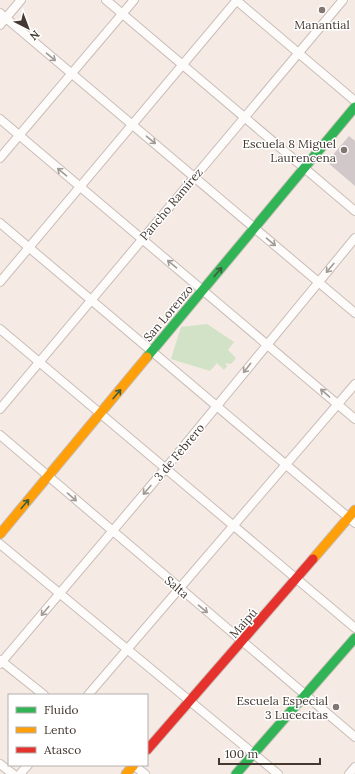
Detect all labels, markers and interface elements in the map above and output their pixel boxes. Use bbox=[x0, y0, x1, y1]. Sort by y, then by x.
marker: Manantial bbox=[317, 5, 327, 15]
north arrow bbox=[8, 8, 48, 48]
place label: Manantial bbox=[294, 17, 350, 32]
text: N bbox=[26, 27, 43, 44]
one-way arrow bbox=[46, 52, 57, 61]
one-way arrow bbox=[145, 136, 156, 145]
place label: Escuela 8 Miguel Laurencena bbox=[242, 136, 336, 165]
marker: Escuela 8 Miguel Laurencena bbox=[339, 145, 349, 155]
street label: Pancho Ramírez bbox=[136, 165, 206, 243]
one-way arrow bbox=[57, 167, 67, 177]
one-way arrow bbox=[266, 238, 277, 247]
one-way arrow bbox=[167, 260, 178, 269]
one-way arrow bbox=[325, 263, 334, 273]
one-way arrow bbox=[213, 267, 222, 277]
street label: San Lorenzo bbox=[140, 282, 196, 344]
one-way arrow bbox=[243, 363, 251, 374]
one-way arrow bbox=[112, 388, 121, 399]
one-way arrow bbox=[320, 389, 331, 398]
street label: 3 de Febrero bbox=[151, 420, 207, 484]
one-way arrow bbox=[142, 485, 151, 496]
one-way arrow bbox=[67, 492, 77, 501]
one-way arrow bbox=[20, 499, 29, 510]
street label: Salta bbox=[162, 573, 192, 601]
one-way arrow bbox=[198, 604, 208, 613]
one-way arrow bbox=[40, 605, 49, 616]
street label: Maipú bbox=[226, 605, 260, 641]
place label: Escuela Especial 3 Lucecitas bbox=[236, 693, 328, 722]
legend bbox=[8, 694, 148, 766]
text: Fluido bbox=[44, 702, 79, 717]
marker: Escuela Especial 3 Lucecitas bbox=[331, 702, 341, 712]
text: Lento bbox=[44, 722, 76, 737]
scale bar bbox=[219, 740, 320, 766]
text: Atasco bbox=[43, 742, 81, 757]
text: 100 m bbox=[225, 746, 258, 761]

